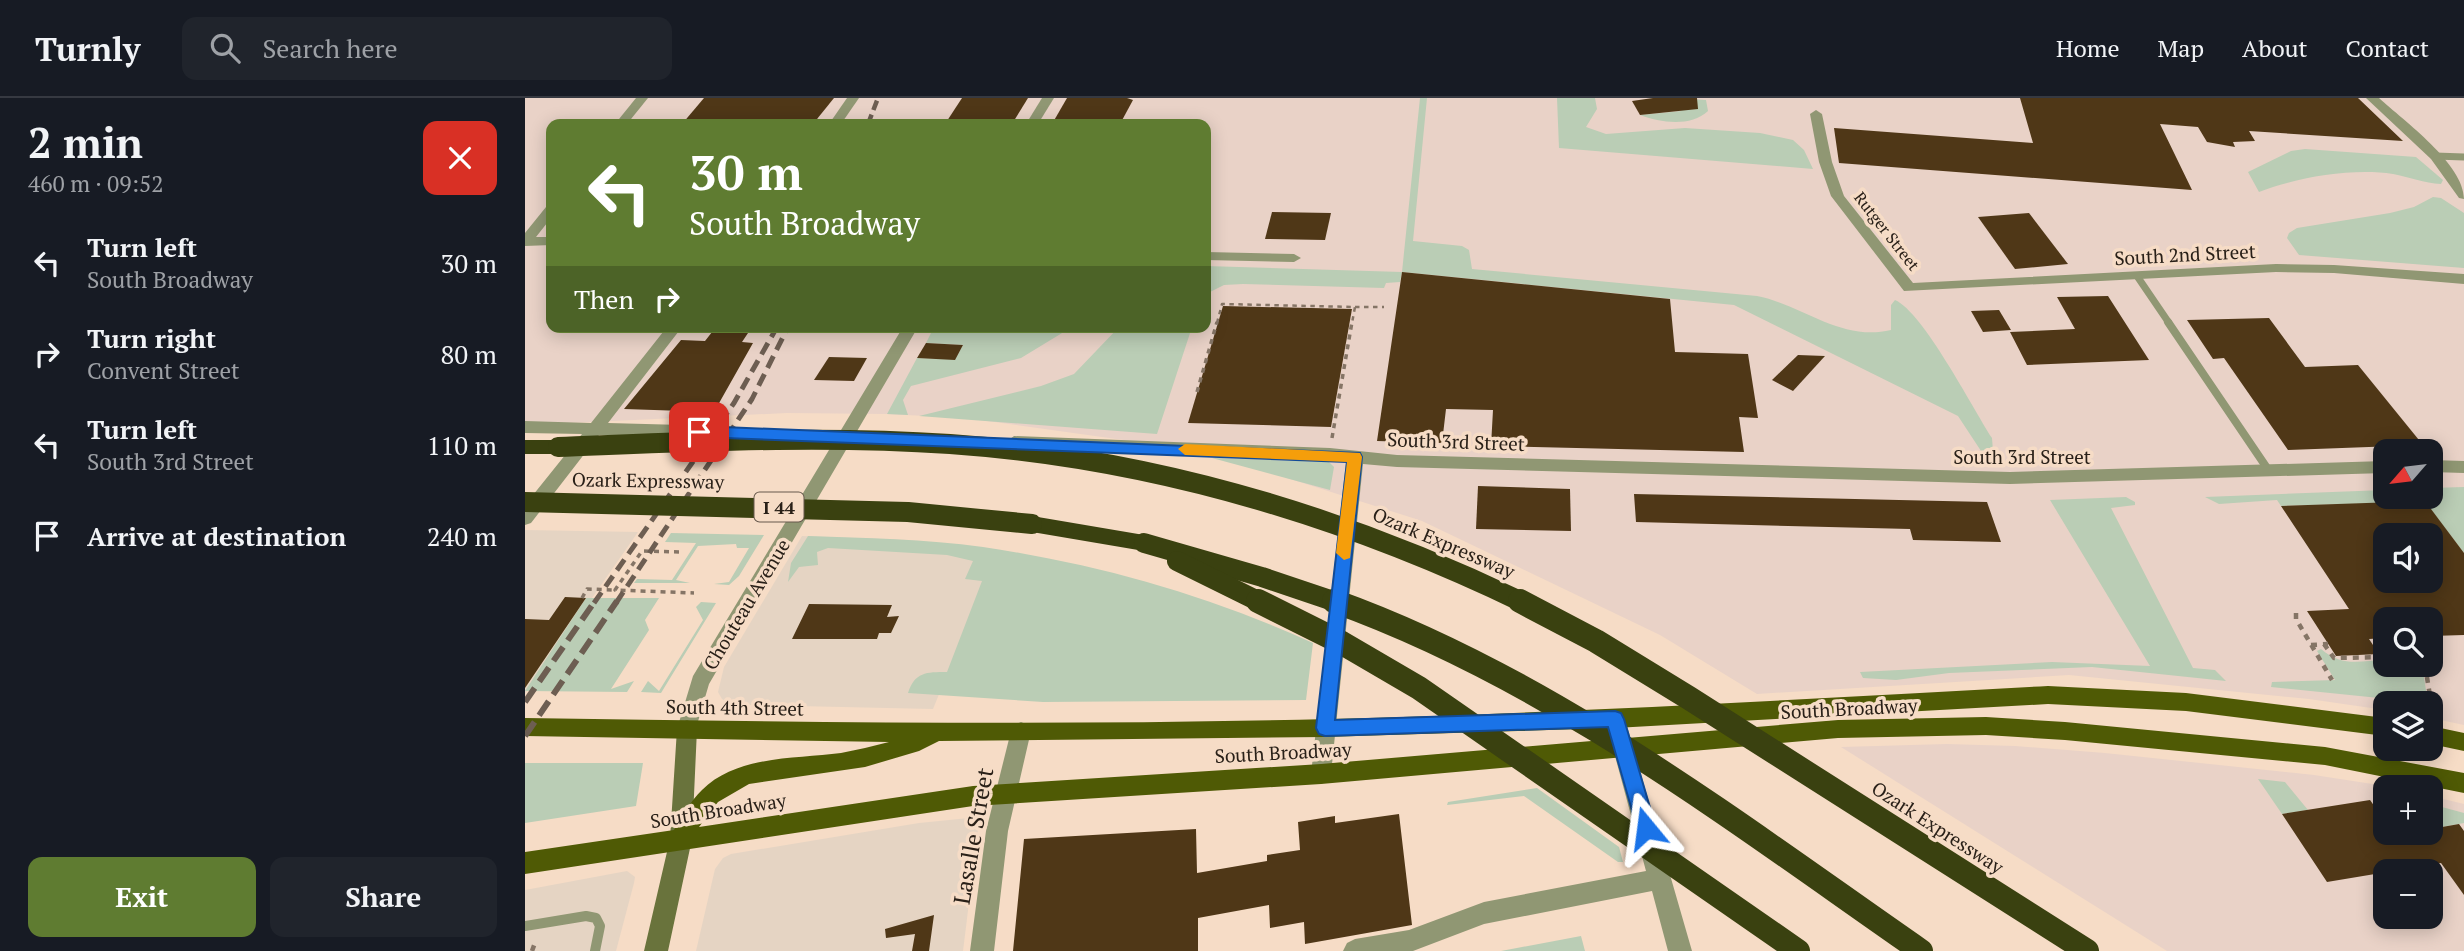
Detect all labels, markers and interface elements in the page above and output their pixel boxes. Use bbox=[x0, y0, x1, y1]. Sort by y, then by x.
search box bbox=[182, 17, 672, 80]
text: Turnly bbox=[35, 27, 140, 70]
icon: search bbox=[206, 29, 244, 67]
text: Search here bbox=[262, 31, 398, 65]
text: Home bbox=[2056, 32, 2120, 64]
text: Map bbox=[2158, 32, 2204, 64]
text: About bbox=[2242, 32, 2308, 64]
text: Contact bbox=[2346, 32, 2429, 64]
text: 2 min bbox=[28, 114, 143, 170]
button: close bbox=[423, 121, 497, 195]
text: 30 m bbox=[689, 139, 803, 204]
icon: left bbox=[574, 147, 665, 238]
text: 460 m · 09:52 bbox=[28, 168, 163, 199]
street label: Rutger Street bbox=[1849, 187, 1925, 275]
text: South Broadway bbox=[689, 202, 920, 244]
text: Turn left bbox=[87, 230, 197, 264]
street label: South 2nd Street bbox=[2114, 238, 2256, 270]
icon: left bbox=[28, 244, 66, 282]
text: 30 m bbox=[441, 246, 497, 280]
text: South Broadway bbox=[87, 264, 253, 295]
icon: right bbox=[648, 280, 686, 318]
text: Then bbox=[574, 282, 634, 316]
text: Turn right bbox=[87, 321, 216, 355]
icon: right bbox=[28, 335, 66, 373]
text: 80 m bbox=[441, 337, 497, 371]
text: Convent Street bbox=[87, 355, 240, 386]
pin bbox=[669, 402, 729, 462]
text: Turn left bbox=[87, 412, 197, 446]
icon: arrive bbox=[680, 413, 718, 451]
icon: left bbox=[28, 426, 66, 464]
street label: South 3rd Street bbox=[1387, 426, 1525, 456]
text: 110 m bbox=[427, 428, 497, 462]
north arrow bbox=[2373, 439, 2443, 509]
map controls bbox=[2373, 439, 2443, 929]
street label: South 3rd Street bbox=[1953, 444, 2091, 469]
text: South 3rd Street bbox=[87, 446, 254, 477]
street label: Ozark Expressway bbox=[572, 466, 725, 494]
road number: I 44 bbox=[755, 492, 803, 522]
street label: Ozark Expressway bbox=[1369, 501, 1519, 583]
icon: arrive bbox=[28, 517, 66, 555]
text: Arrive at destination bbox=[87, 519, 346, 553]
text: 240 m bbox=[427, 519, 497, 553]
button: sound bbox=[2373, 523, 2443, 593]
street label: Chouteau Avenue bbox=[697, 534, 795, 674]
button: search bbox=[2373, 607, 2443, 677]
button: layers bbox=[2373, 691, 2443, 761]
street label: South Broadway bbox=[1780, 692, 1918, 724]
street label: South 4th Street bbox=[666, 693, 804, 721]
street label: South Broadway bbox=[1214, 736, 1352, 768]
street label: Lasalle Street bbox=[946, 765, 1000, 907]
street label: Ozark Expressway bbox=[1867, 775, 2009, 879]
button: + bbox=[2373, 775, 2443, 845]
street label: South Broadway bbox=[648, 787, 788, 833]
position arrow bbox=[1609, 791, 1683, 865]
button: Exit bbox=[28, 857, 256, 937]
button: Share bbox=[270, 857, 497, 937]
button: − bbox=[2373, 859, 2443, 929]

